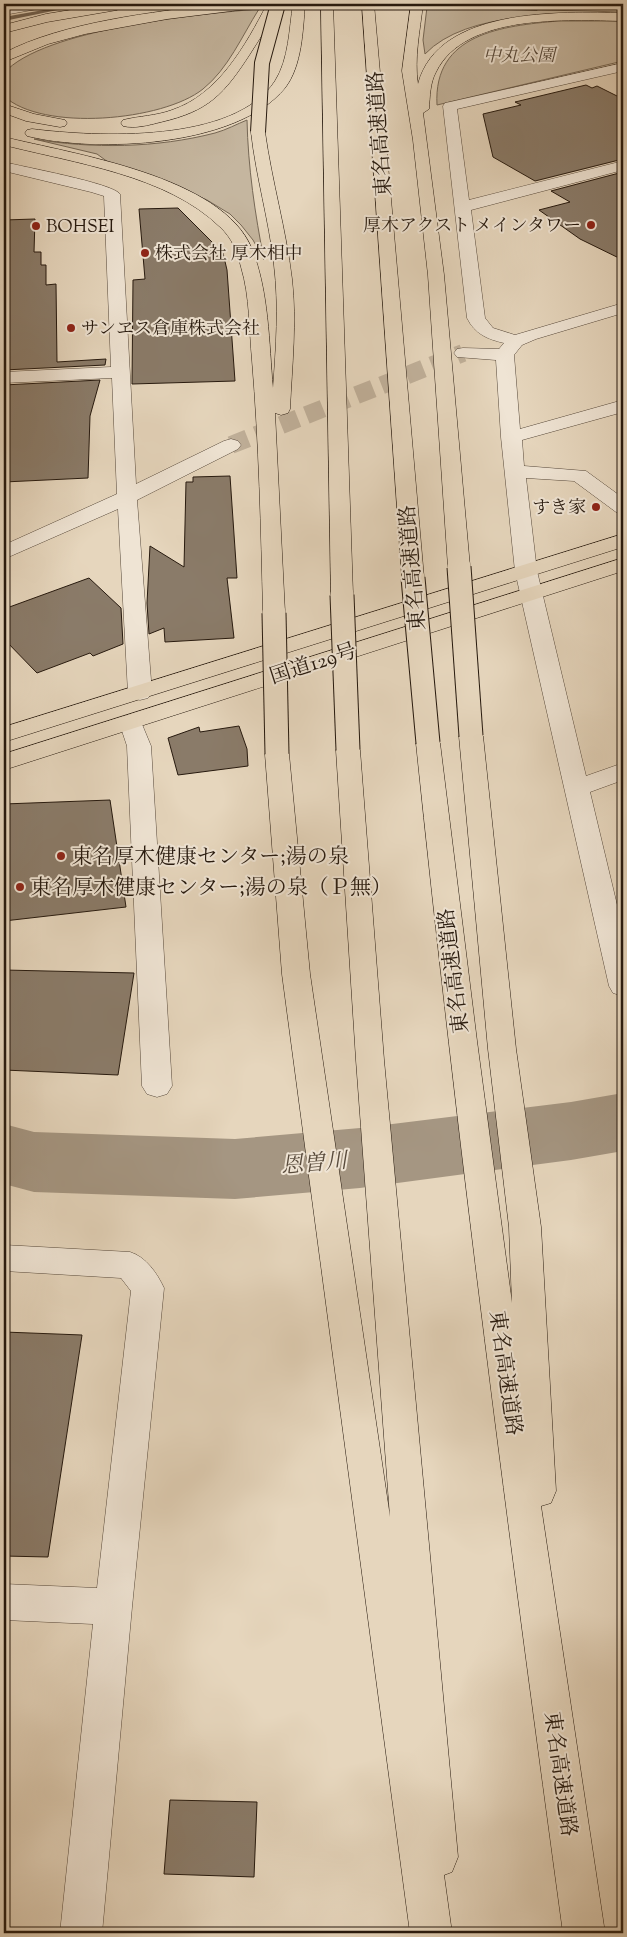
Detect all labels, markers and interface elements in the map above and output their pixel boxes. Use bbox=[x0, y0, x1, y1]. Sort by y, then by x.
park label: 中丸公園 bbox=[483, 44, 558, 70]
street label: 東名高速道路 bbox=[362, 70, 400, 198]
place label: 厚木アクスト メインタワー bbox=[363, 214, 581, 240]
place label: BOHSEI bbox=[46, 215, 115, 241]
marker: 厚木アクスト メインタワー bbox=[585, 219, 597, 231]
marker: BOHSEI bbox=[30, 220, 42, 232]
place label: 株式会社 厚木相中 bbox=[155, 242, 303, 268]
marker: 株式会社 厚木相中 bbox=[139, 247, 151, 259]
place label: サンヱス倉庫株式会社 bbox=[81, 317, 260, 343]
marker: サンヱス倉庫株式会社 bbox=[65, 322, 77, 334]
place label: すき家 bbox=[532, 496, 586, 522]
marker: すき家 bbox=[590, 501, 602, 513]
street label: 東名高速道路 bbox=[394, 504, 434, 632]
street label: 国道129号 bbox=[266, 637, 361, 693]
place label: 東名厚木健康センター;湯の泉 bbox=[71, 843, 349, 873]
marker: 東名厚木健康センター;湯の泉 bbox=[55, 850, 67, 862]
place label: 東名厚木健康センター;湯の泉（Ｐ無） bbox=[30, 874, 392, 904]
marker: 東名厚木健康センター;湯の泉（Ｐ無） bbox=[14, 881, 26, 893]
street label: 東名高速道路 bbox=[432, 906, 478, 1035]
water label: 恩曽川 bbox=[280, 1146, 351, 1184]
street label: 東名高速道路 bbox=[480, 1309, 528, 1438]
street label: 東名高速道路 bbox=[535, 1710, 583, 1839]

